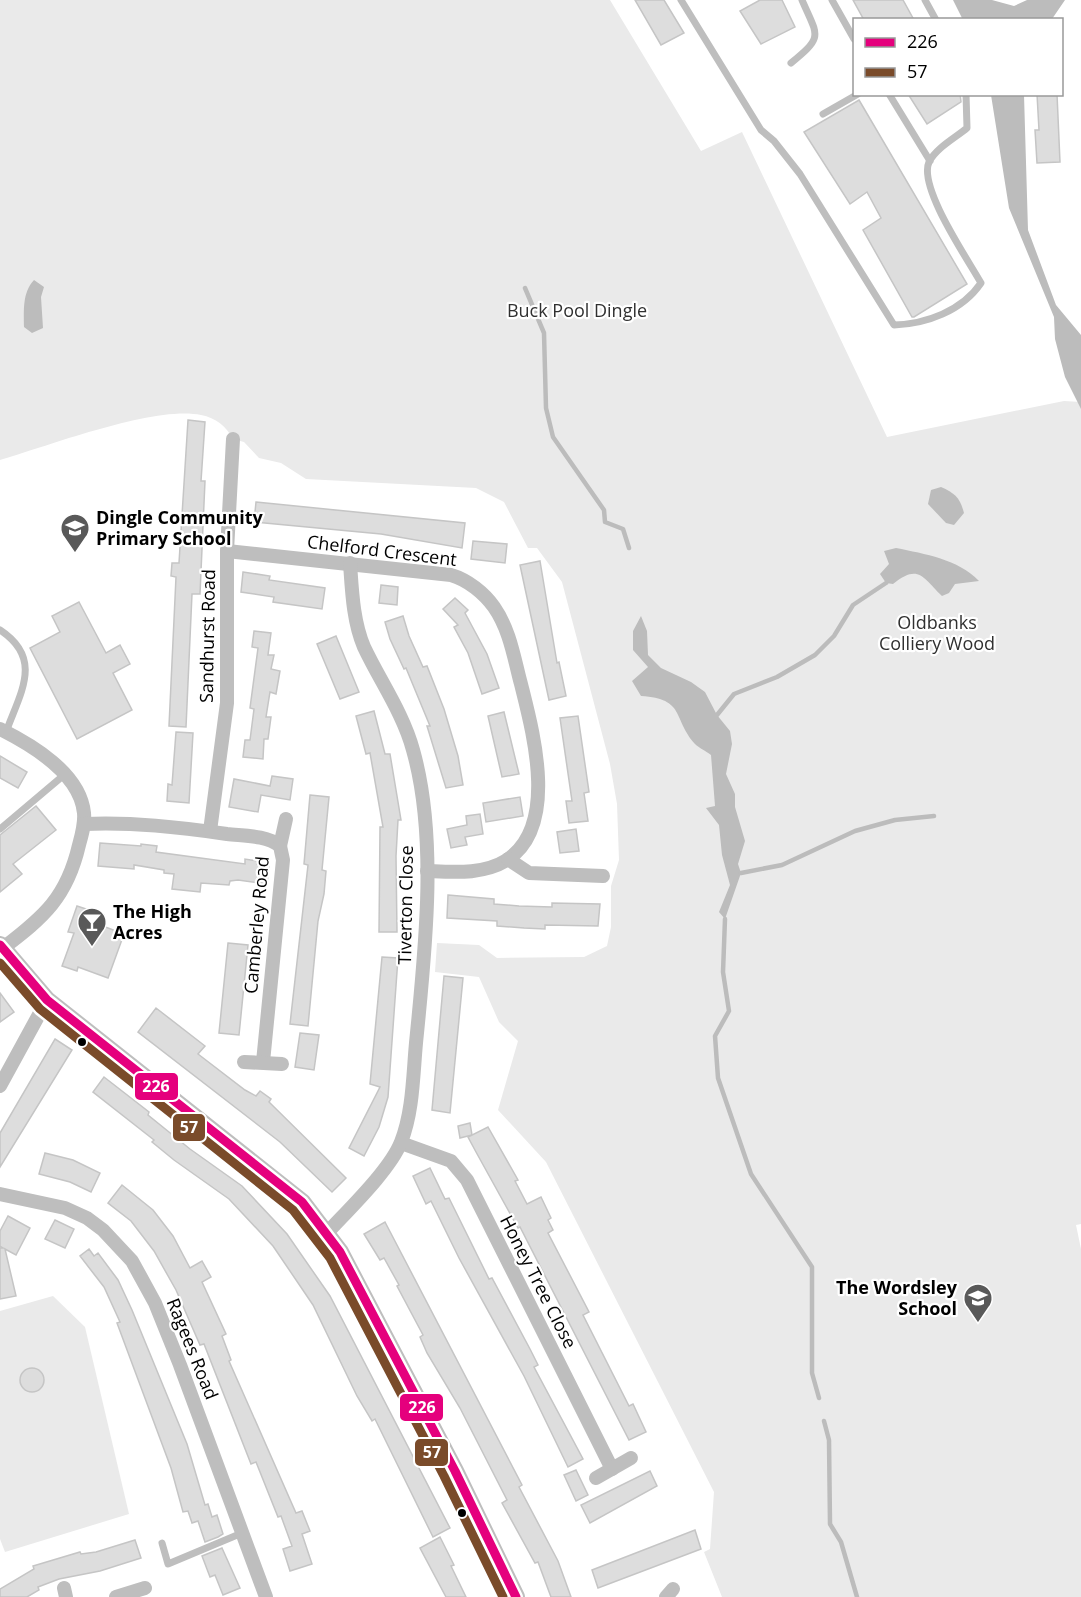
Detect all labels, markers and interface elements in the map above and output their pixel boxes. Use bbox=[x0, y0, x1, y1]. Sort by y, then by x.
legend bbox=[853, 18, 1063, 96]
text: 226 bbox=[907, 29, 938, 53]
text: 57 bbox=[907, 59, 928, 83]
park label: Buck Pool Dingle bbox=[507, 298, 647, 322]
place label: Dingle Community Primary School bbox=[96, 505, 264, 550]
school or university icon: Dingle Community Primary School bbox=[59, 512, 91, 554]
street label: Chelford Crescent bbox=[306, 529, 458, 571]
street label: Sandhurst Road bbox=[194, 569, 220, 703]
park label: Oldbanks Colliery Wood bbox=[879, 610, 995, 655]
street label: Tiverton Close bbox=[392, 845, 418, 965]
street label: Camberley Road bbox=[238, 855, 274, 995]
place label: The High Acres bbox=[113, 899, 192, 944]
bar icon: The High Acres bbox=[76, 906, 108, 948]
unlabelled marker bbox=[76, 1036, 88, 1048]
line badge: 226 bbox=[134, 1072, 179, 1101]
text: 226 bbox=[142, 1075, 170, 1097]
line badge: 57 bbox=[172, 1113, 206, 1142]
text: 57 bbox=[180, 1116, 198, 1138]
street label: Honey Tree Close bbox=[495, 1211, 583, 1352]
place label: The Wordsley School bbox=[836, 1275, 958, 1320]
school or university icon: The Wordsley School bbox=[962, 1282, 994, 1324]
street label: Ragees Road bbox=[162, 1294, 224, 1403]
line badge: 226 bbox=[399, 1393, 444, 1422]
text: 226 bbox=[408, 1396, 436, 1418]
line badge: 57 bbox=[414, 1438, 449, 1467]
text: 57 bbox=[423, 1441, 441, 1463]
unlabelled marker bbox=[456, 1507, 468, 1519]

